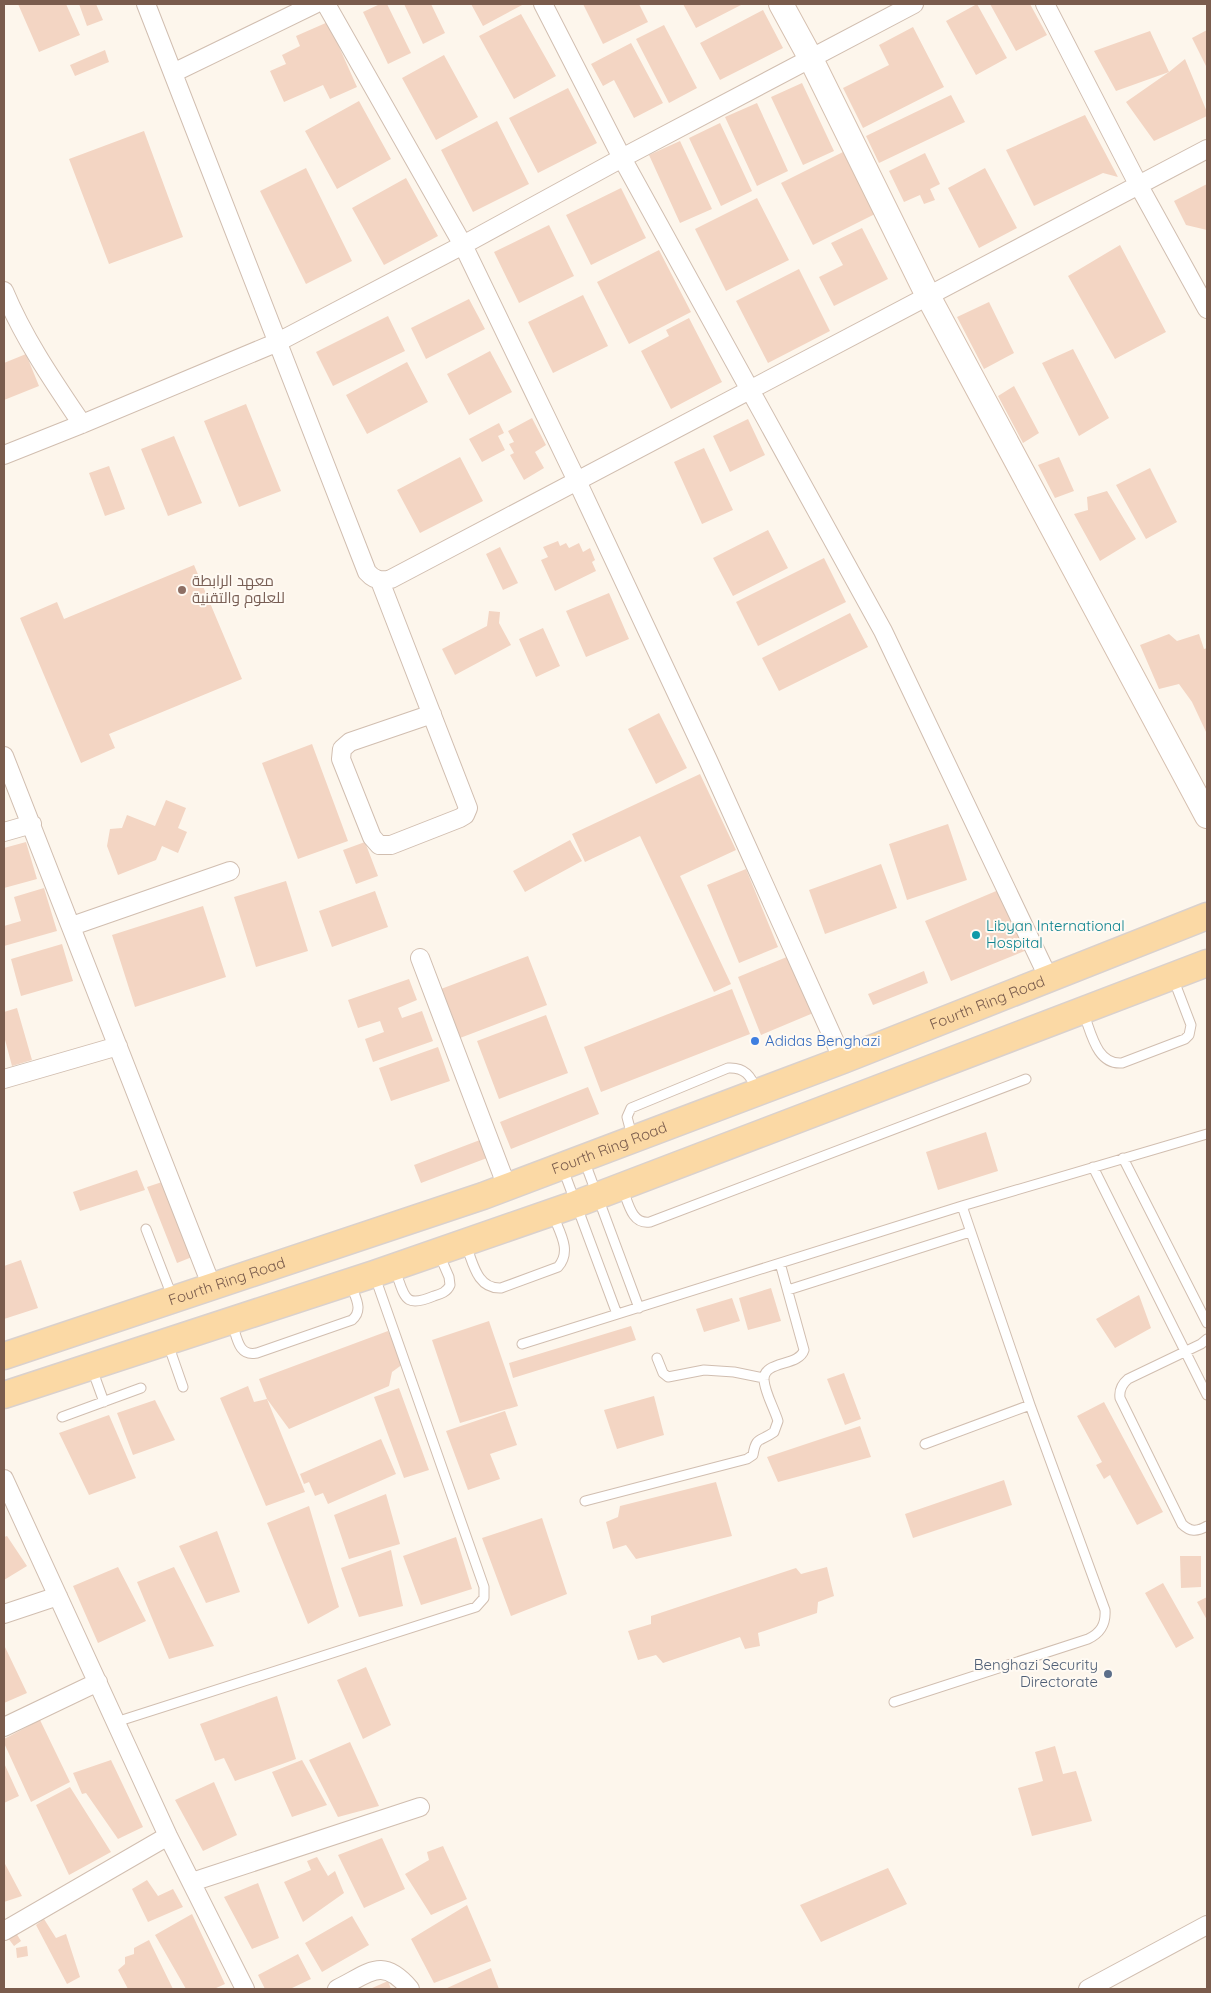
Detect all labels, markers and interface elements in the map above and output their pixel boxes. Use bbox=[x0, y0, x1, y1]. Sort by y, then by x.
place label: معهد الرابطة للعلوم والتقنية bbox=[192, 571, 285, 608]
marker: معهد الرابطة للعلوم والتقنية bbox=[176, 584, 188, 596]
place label: Libyan International Hospital bbox=[986, 916, 1125, 952]
marker: Libyan International Hospital bbox=[970, 929, 982, 941]
street label: Fourth Ring Road bbox=[927, 971, 1047, 1034]
place label: Adidas Benghazi bbox=[765, 1031, 881, 1050]
marker: Adidas Benghazi bbox=[749, 1035, 761, 1047]
street label: Fourth Ring Road bbox=[549, 1117, 670, 1178]
street label: Fourth Ring Road bbox=[166, 1253, 288, 1309]
place label: Benghazi Security Directorate bbox=[974, 1655, 1098, 1691]
marker: Benghazi Security Directorate bbox=[1102, 1668, 1114, 1680]

